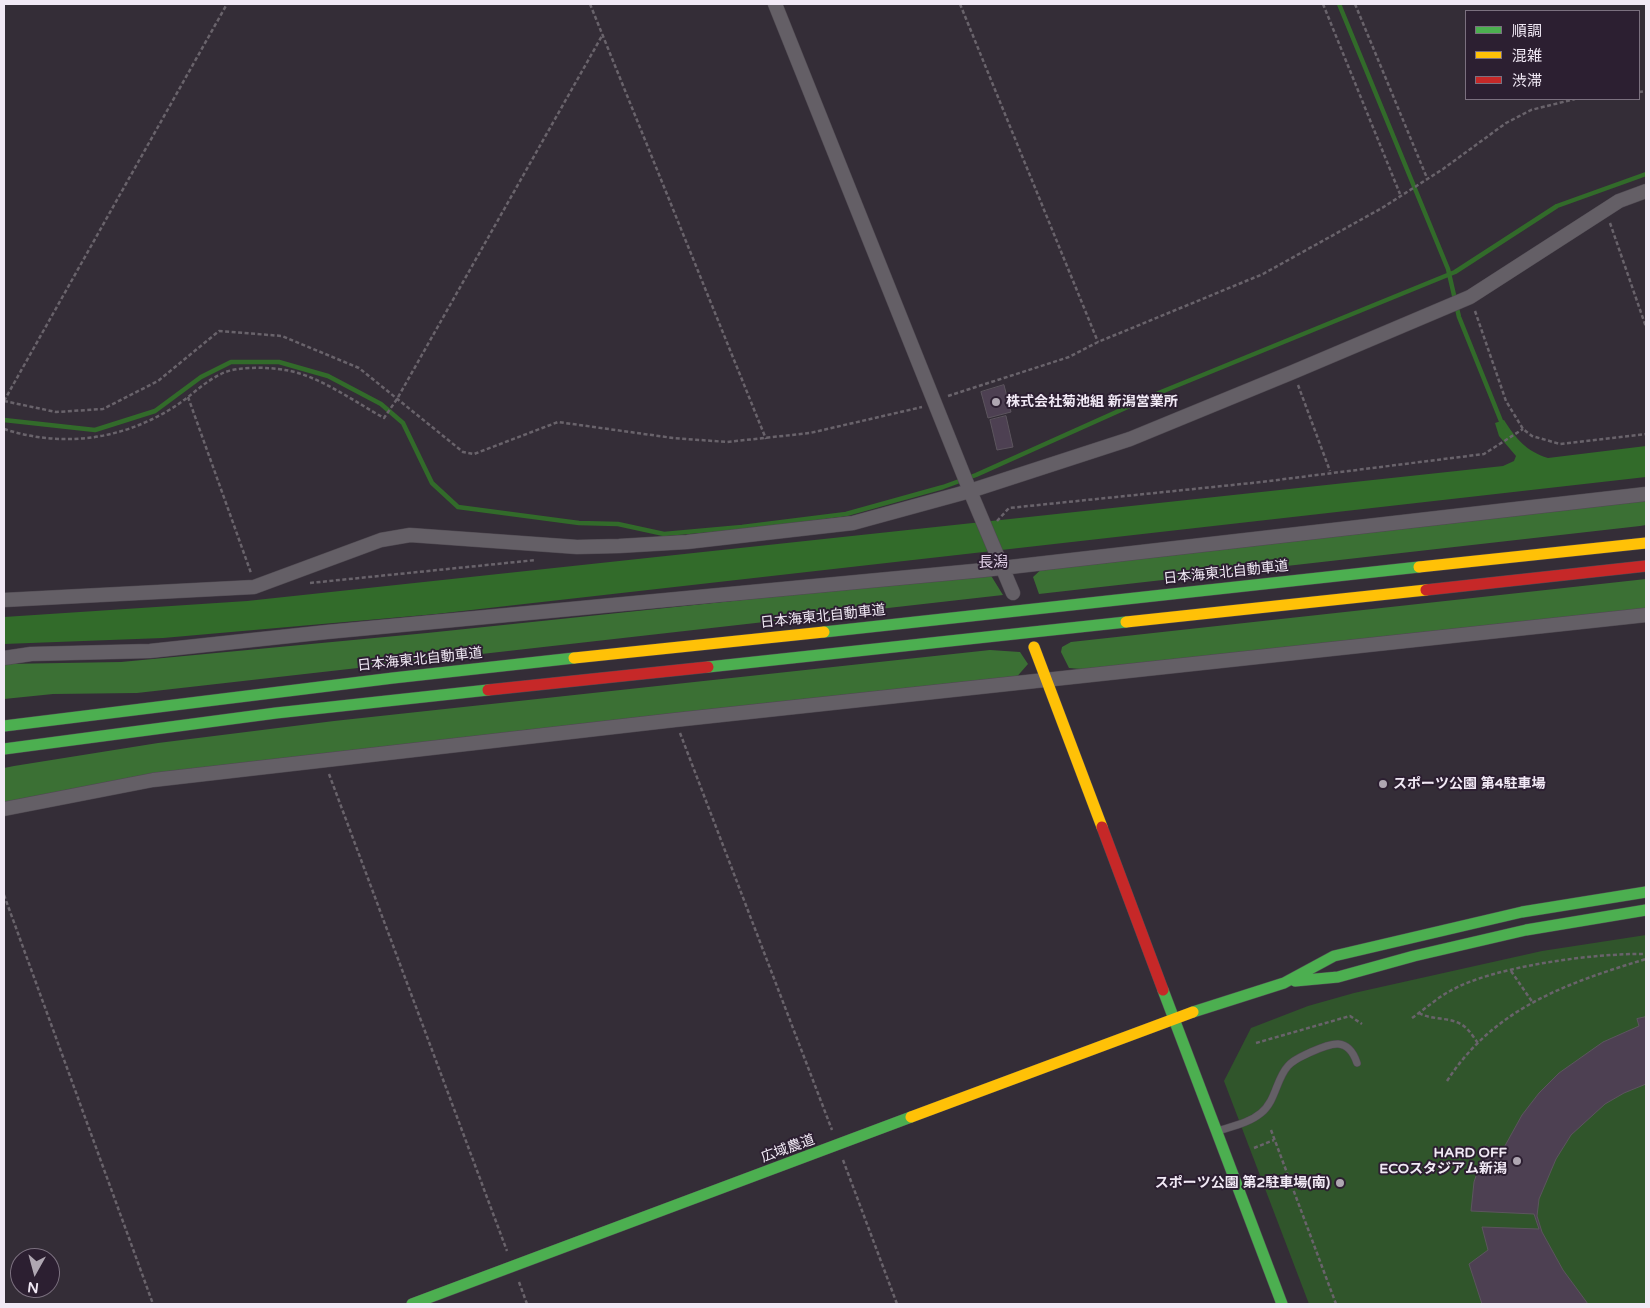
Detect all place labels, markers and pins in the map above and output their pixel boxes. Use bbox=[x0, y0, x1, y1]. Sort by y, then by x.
place label: 株式会社菊池組 新潟営業所 bbox=[1006, 394, 1178, 410]
marker: 株式会社菊池組 新潟営業所 bbox=[990, 396, 1002, 408]
place label: スポーツ公園 第4駐車場 bbox=[1393, 776, 1545, 792]
marker: スポーツ公園 第4駐車場 bbox=[1377, 778, 1389, 790]
place label: HARD OFF ECOスタジアム新潟 bbox=[1379, 1145, 1507, 1178]
marker: HARD OFF ECOスタジアム新潟 bbox=[1511, 1155, 1523, 1167]
place label: スポーツ公園 第2駐車場(南) bbox=[1155, 1175, 1330, 1191]
marker: スポーツ公園 第2駐車場(南) bbox=[1334, 1177, 1346, 1189]

